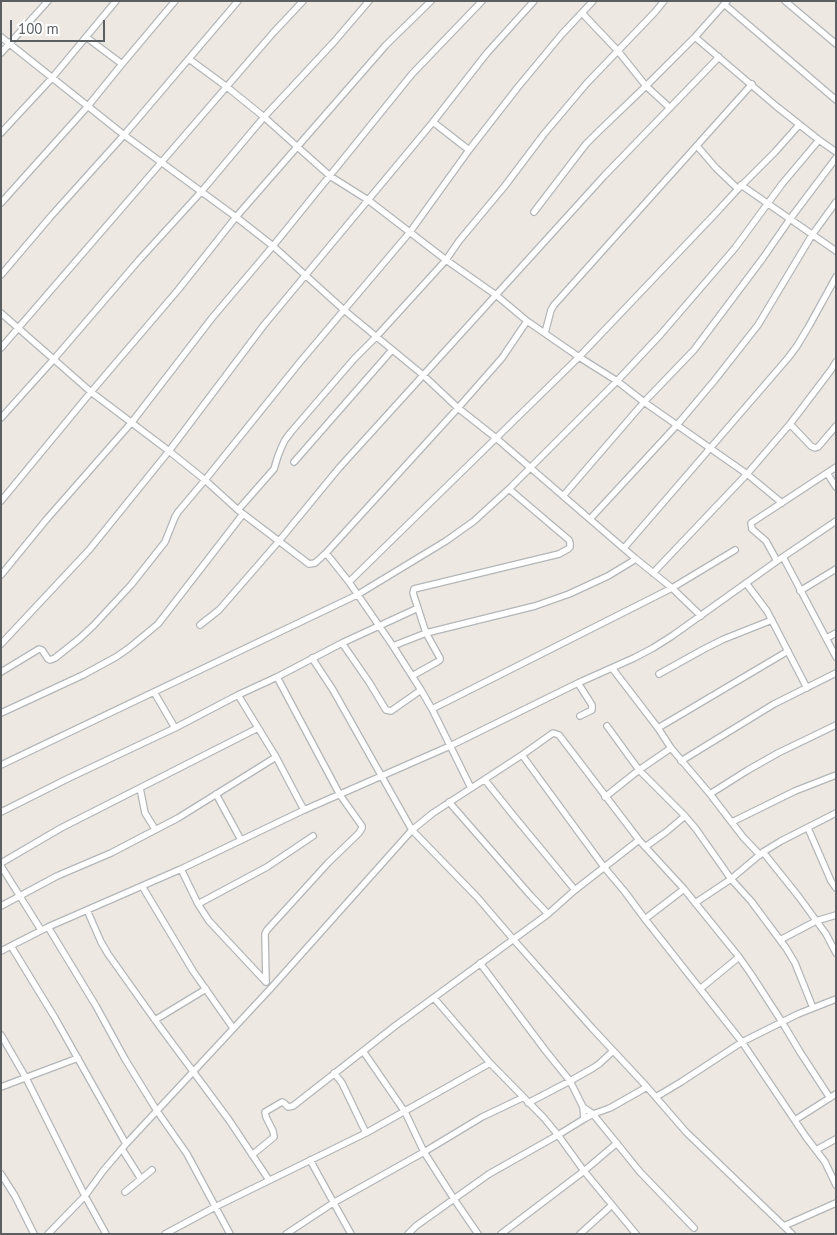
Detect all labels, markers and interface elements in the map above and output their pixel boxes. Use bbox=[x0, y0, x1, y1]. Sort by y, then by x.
scale bar bbox=[12, 10, 108, 42]
text: 100 m bbox=[18, 19, 59, 38]

